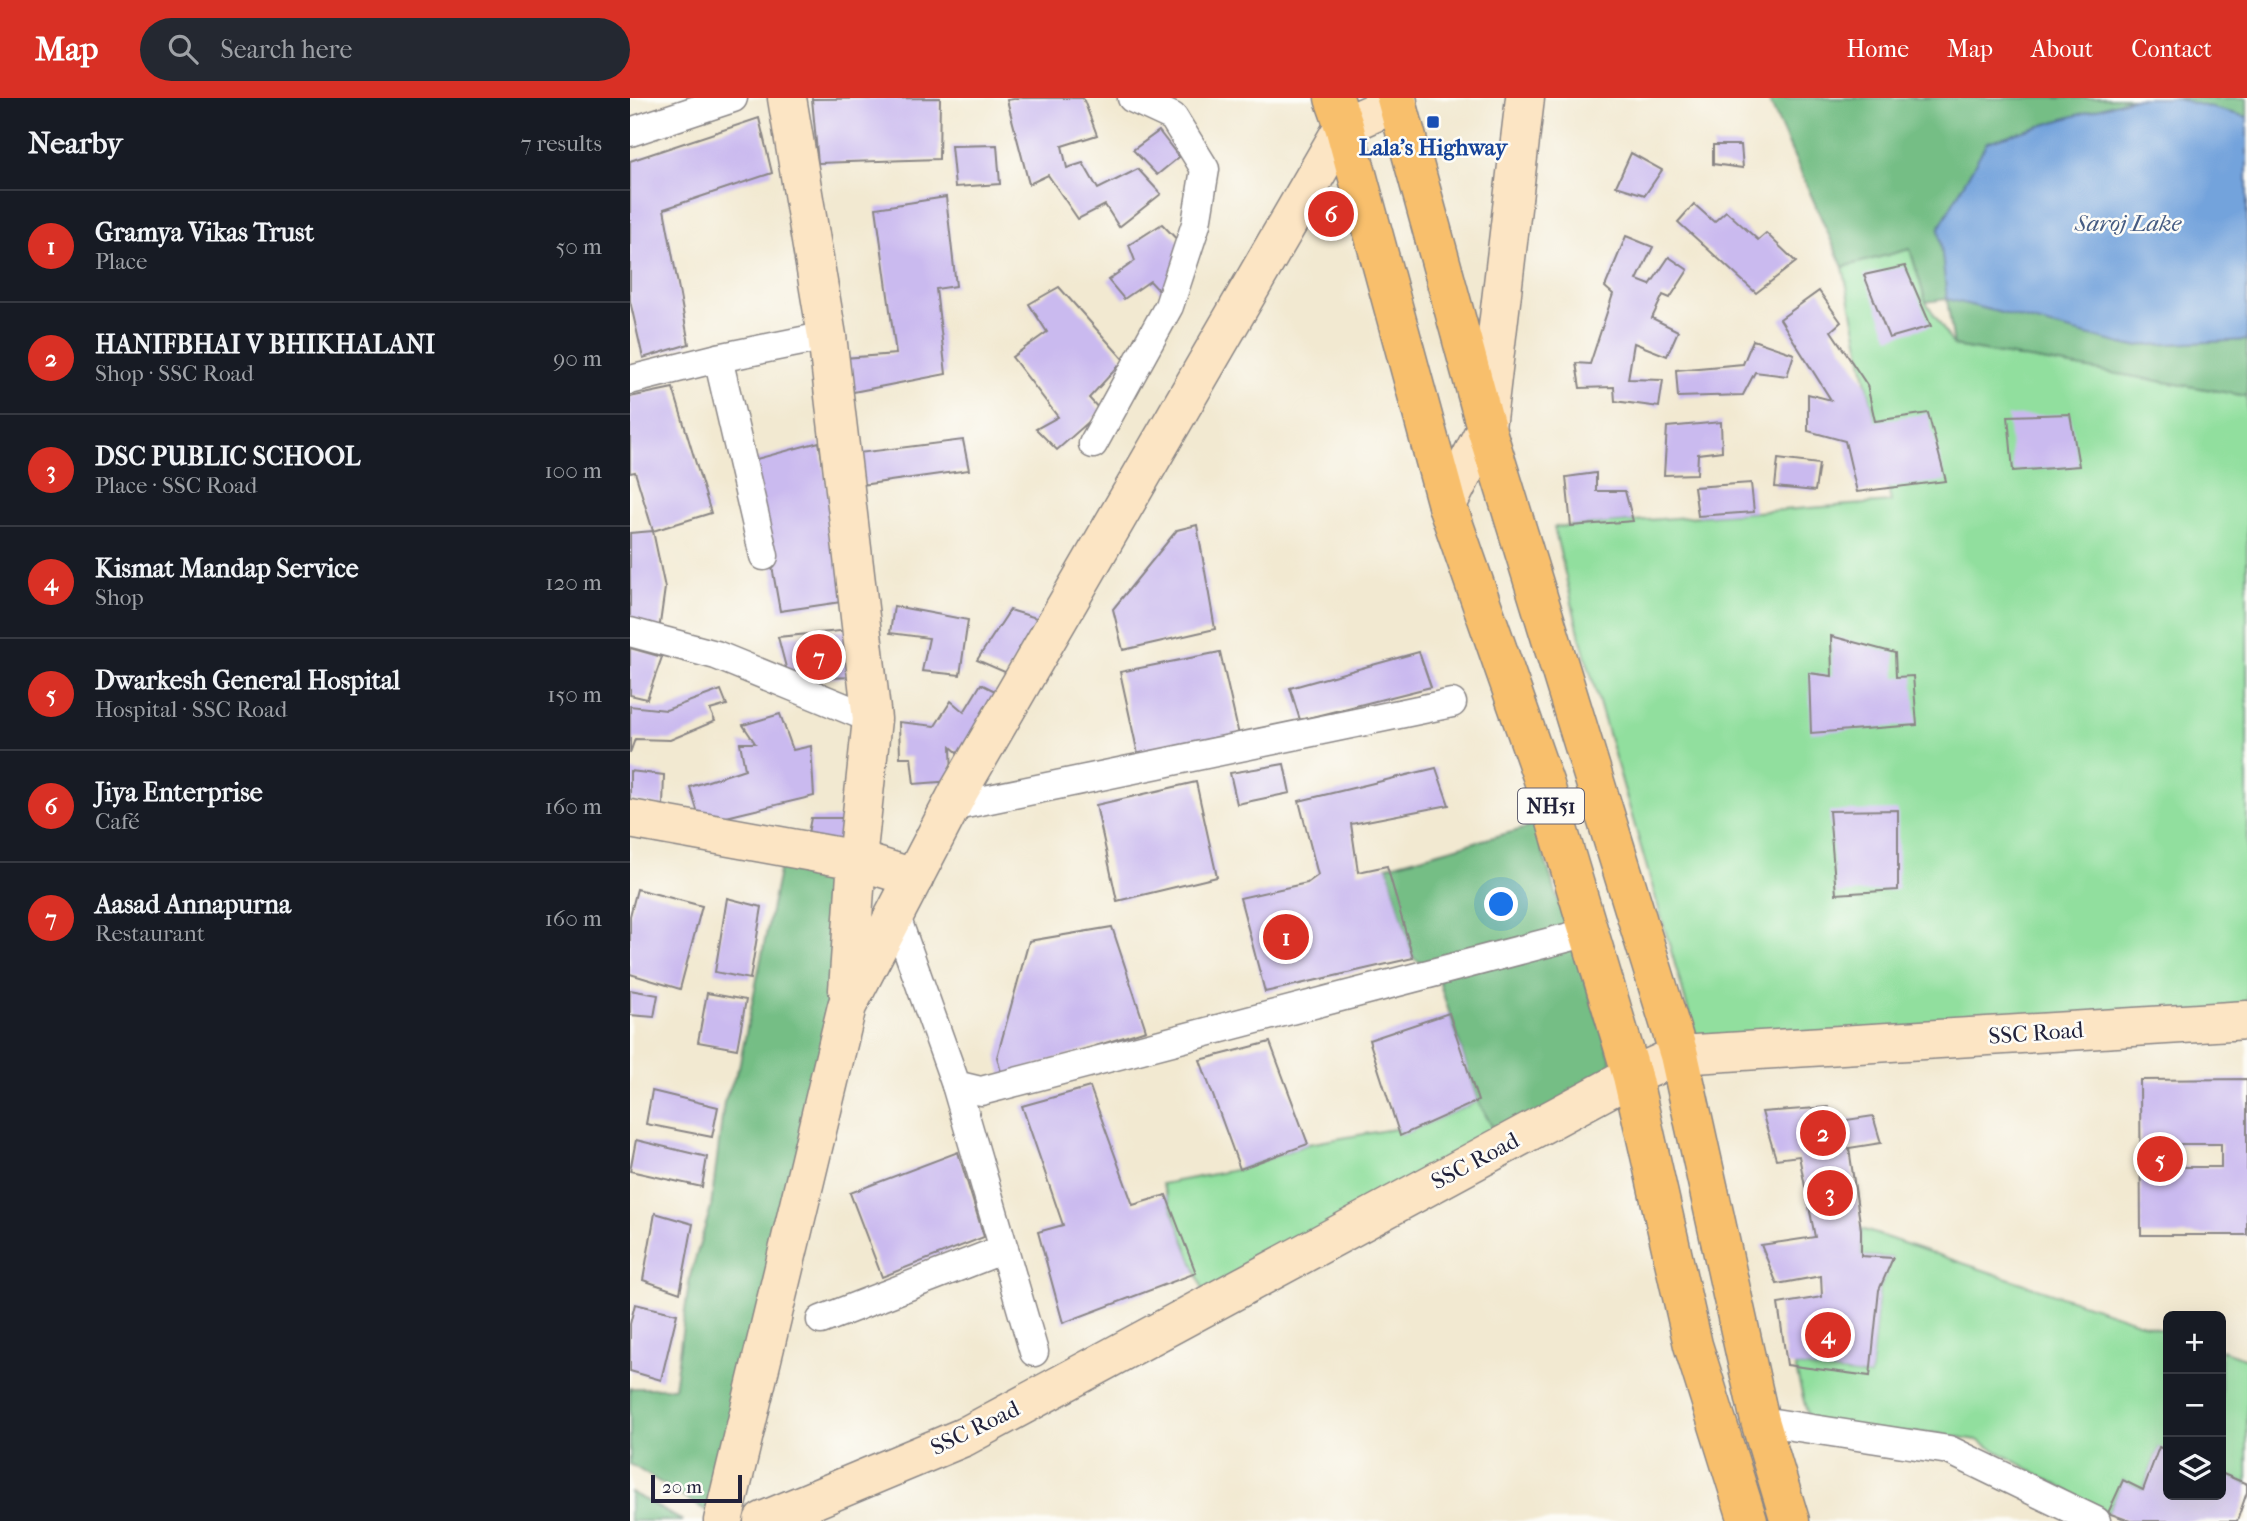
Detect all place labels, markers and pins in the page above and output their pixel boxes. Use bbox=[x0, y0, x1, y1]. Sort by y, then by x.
marker: Lala's Highway bbox=[1425, 114, 1441, 130]
place label: Lala's Highway bbox=[1359, 134, 1509, 161]
pin: 6 bbox=[1308, 188, 1354, 240]
pin: 7 bbox=[796, 631, 842, 683]
pin: 1 bbox=[1263, 911, 1309, 963]
pin: 2 bbox=[1800, 1107, 1846, 1159]
pin: 5 bbox=[2137, 1133, 2183, 1185]
pin: 3 bbox=[1807, 1167, 1853, 1219]
pin: 4 bbox=[1805, 1309, 1851, 1361]

